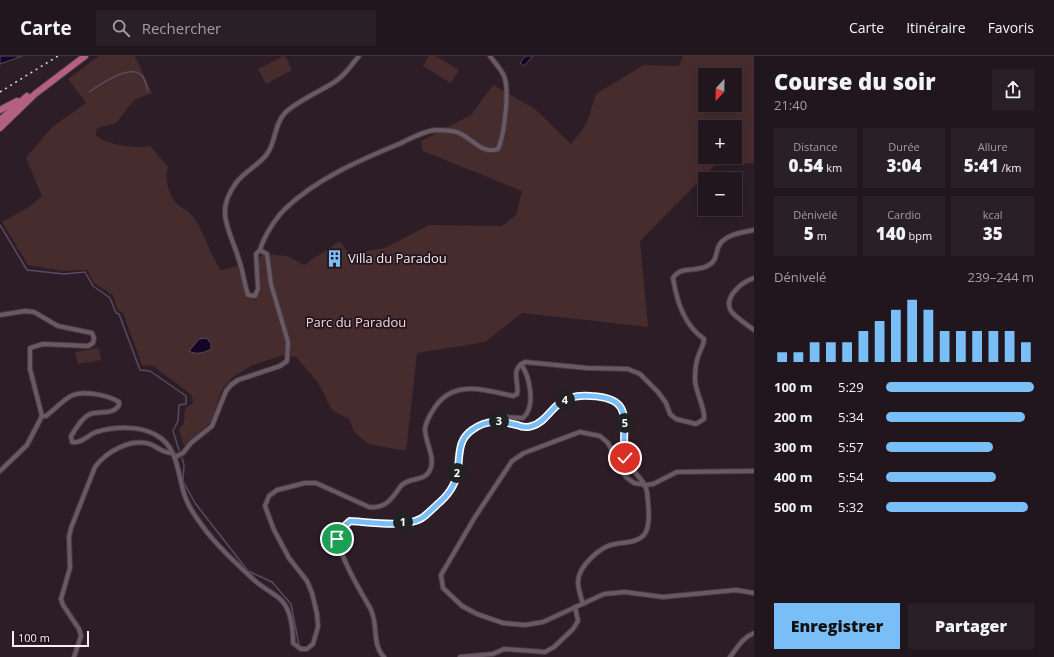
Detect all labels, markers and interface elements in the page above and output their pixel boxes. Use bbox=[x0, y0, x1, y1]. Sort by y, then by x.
search box bbox=[96, 10, 376, 46]
text: Carte bbox=[20, 15, 72, 41]
icon: search bbox=[110, 17, 132, 39]
text: Rechercher bbox=[142, 18, 221, 38]
text: Carte bbox=[849, 18, 884, 37]
text: Itinéraire bbox=[906, 18, 966, 37]
text: Favoris bbox=[988, 18, 1034, 37]
text: Course du soir bbox=[774, 66, 936, 96]
north arrow bbox=[698, 68, 742, 112]
map controls bbox=[698, 68, 742, 216]
button: share bbox=[992, 69, 1034, 111]
text: 21:40 bbox=[774, 96, 807, 114]
button: + bbox=[698, 120, 742, 164]
text: Distance bbox=[793, 139, 837, 154]
text: Durée bbox=[888, 139, 920, 154]
text: Allure bbox=[978, 139, 1008, 154]
text: 0.54 bbox=[789, 154, 823, 177]
text: 3:04 bbox=[887, 154, 921, 177]
text: 5:41 bbox=[964, 154, 999, 177]
text: km bbox=[823, 160, 842, 175]
text: /km bbox=[999, 160, 1021, 175]
button: − bbox=[698, 172, 742, 216]
text: Dénivelé bbox=[793, 207, 837, 222]
text: Cardio bbox=[887, 207, 921, 222]
text: kcal bbox=[983, 207, 1003, 222]
text: 5 bbox=[804, 222, 814, 245]
text: 140 bbox=[876, 222, 906, 245]
text: 35 bbox=[983, 222, 1003, 245]
text: m bbox=[814, 228, 827, 243]
text: bpm bbox=[906, 228, 932, 243]
building icon: Villa du Paradou bbox=[325, 248, 345, 268]
place label: Villa du Paradou bbox=[348, 249, 447, 267]
text: Dénivelé bbox=[774, 268, 826, 286]
text: 239–244 m bbox=[967, 268, 1034, 286]
park label: Parc du Paradou bbox=[306, 313, 406, 331]
text: 100 m bbox=[774, 378, 812, 396]
text: 5:29 bbox=[838, 378, 864, 396]
pin: 4 bbox=[555, 390, 575, 410]
text: 4 bbox=[562, 392, 568, 407]
text: 200 m bbox=[774, 408, 812, 426]
text: 5:34 bbox=[838, 408, 864, 426]
pin: 3 bbox=[489, 411, 509, 431]
text: 3 bbox=[496, 413, 502, 428]
pin: 5 bbox=[615, 413, 635, 433]
text: 5 bbox=[622, 415, 628, 430]
text: 300 m bbox=[774, 438, 812, 456]
text: 5:57 bbox=[838, 438, 864, 456]
pin bbox=[608, 441, 642, 475]
icon: check bbox=[614, 447, 636, 469]
pin: 2 bbox=[447, 463, 467, 483]
text: 2 bbox=[454, 465, 460, 480]
text: 400 m bbox=[774, 468, 812, 486]
text: 5:54 bbox=[838, 468, 864, 486]
text: 500 m bbox=[774, 498, 812, 516]
text: 5:32 bbox=[838, 498, 864, 516]
pin: 1 bbox=[393, 512, 413, 532]
text: 1 bbox=[400, 514, 406, 529]
pin bbox=[320, 522, 354, 556]
icon: arrive bbox=[326, 528, 348, 550]
button: Enregistrer bbox=[774, 603, 900, 649]
button: Partager bbox=[908, 603, 1034, 649]
scale bar bbox=[12, 629, 89, 648]
text: 100 m bbox=[18, 630, 50, 645]

